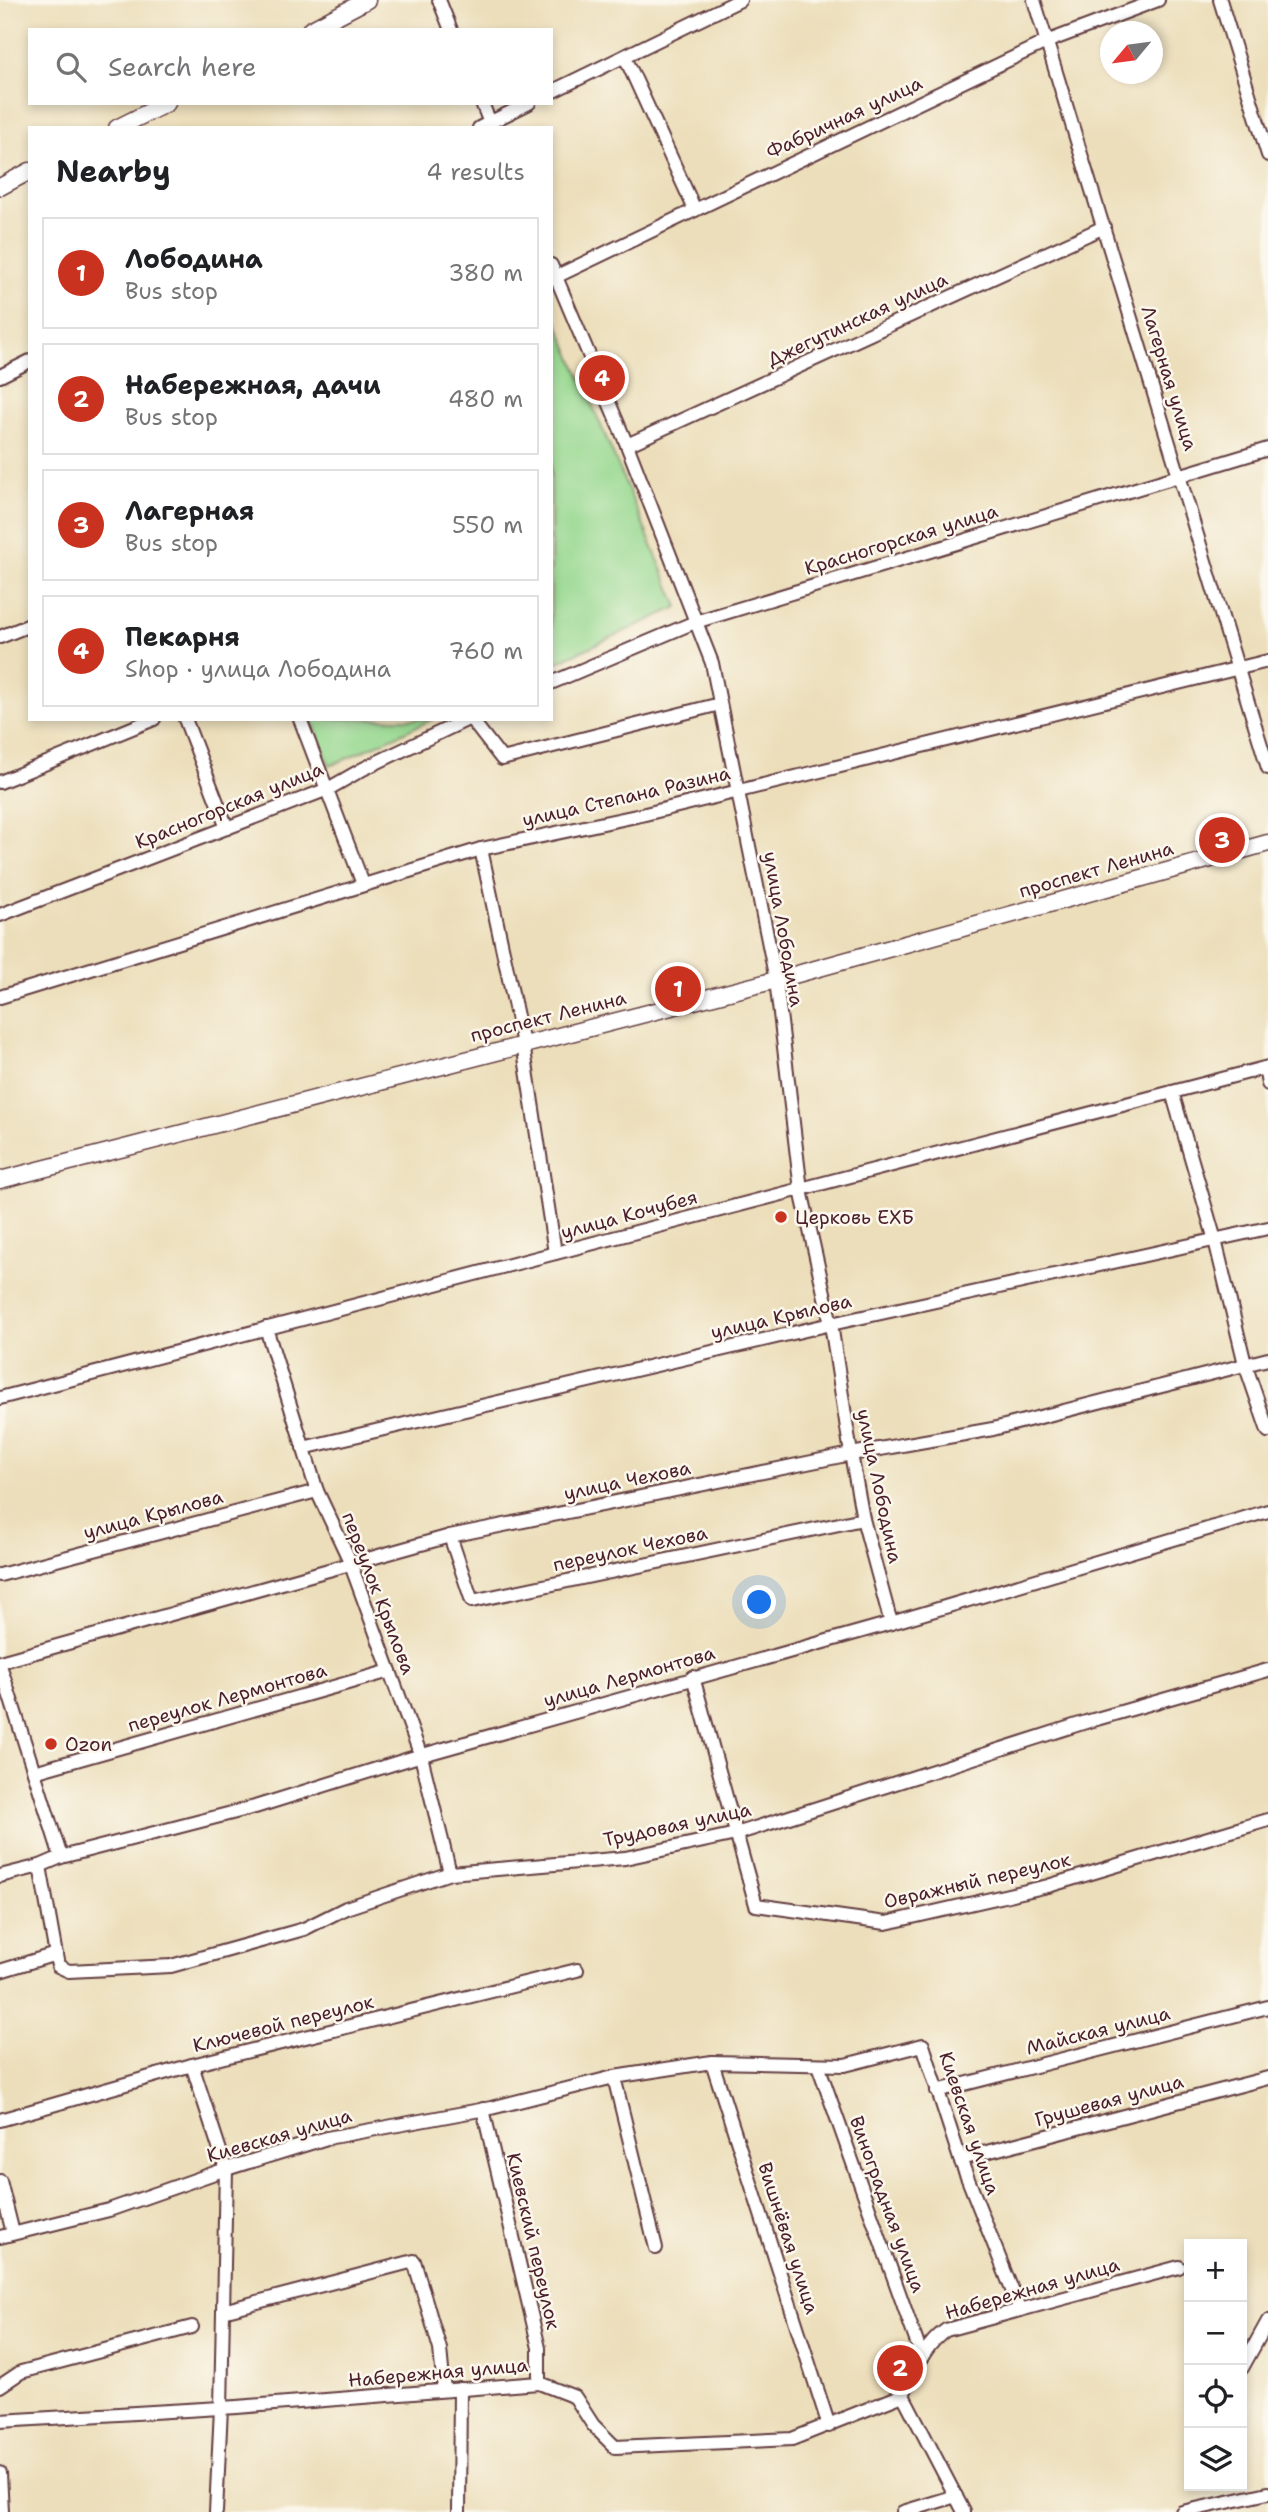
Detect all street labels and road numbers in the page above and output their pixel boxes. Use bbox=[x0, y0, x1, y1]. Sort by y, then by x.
street label: Фабричная улица bbox=[762, 70, 926, 165]
street label: Джегутинская улица bbox=[763, 267, 952, 372]
street label: Лагерная улица bbox=[1136, 303, 1203, 454]
street label: Красногорская улица bbox=[801, 498, 1001, 581]
street label: Красногорская улица bbox=[131, 756, 327, 855]
street label: улица Степана Разина bbox=[520, 760, 733, 833]
street label: проспект Ленина bbox=[1016, 835, 1177, 904]
street label: улица Лободина bbox=[758, 850, 809, 1009]
street label: проспект Ленина bbox=[468, 985, 629, 1048]
street label: улица Кочубея bbox=[558, 1184, 700, 1245]
street label: улица Крылова bbox=[708, 1288, 854, 1345]
street label: улица Лободина bbox=[851, 1407, 908, 1566]
street label: улица Чехова bbox=[561, 1455, 693, 1506]
street label: улица Крылова bbox=[81, 1484, 226, 1545]
street label: переулок Крылова bbox=[336, 1508, 421, 1678]
street label: переулок Чехова bbox=[551, 1520, 710, 1577]
street label: улица Лермонтова bbox=[540, 1640, 718, 1713]
street label: переулок Лермонтова bbox=[125, 1657, 330, 1738]
street label: Трудовая улица bbox=[601, 1797, 754, 1852]
street label: Овражный переулок bbox=[881, 1847, 1073, 1914]
street label: Ключевой переулок bbox=[190, 1989, 376, 2058]
street label: Майская улица bbox=[1023, 2000, 1173, 2060]
street label: Киевская улица bbox=[933, 2048, 1006, 2198]
street label: Грушевая улица bbox=[1032, 2069, 1186, 2132]
street label: Киевская улица bbox=[204, 2103, 355, 2168]
street label: Виноградная улица bbox=[844, 2112, 931, 2296]
street label: Киевский переулок bbox=[501, 2150, 566, 2332]
street label: Вишнёвая улица bbox=[752, 2159, 825, 2317]
street label: Набережная улица bbox=[942, 2252, 1122, 2325]
street label: Набережная улица bbox=[347, 2352, 529, 2393]

